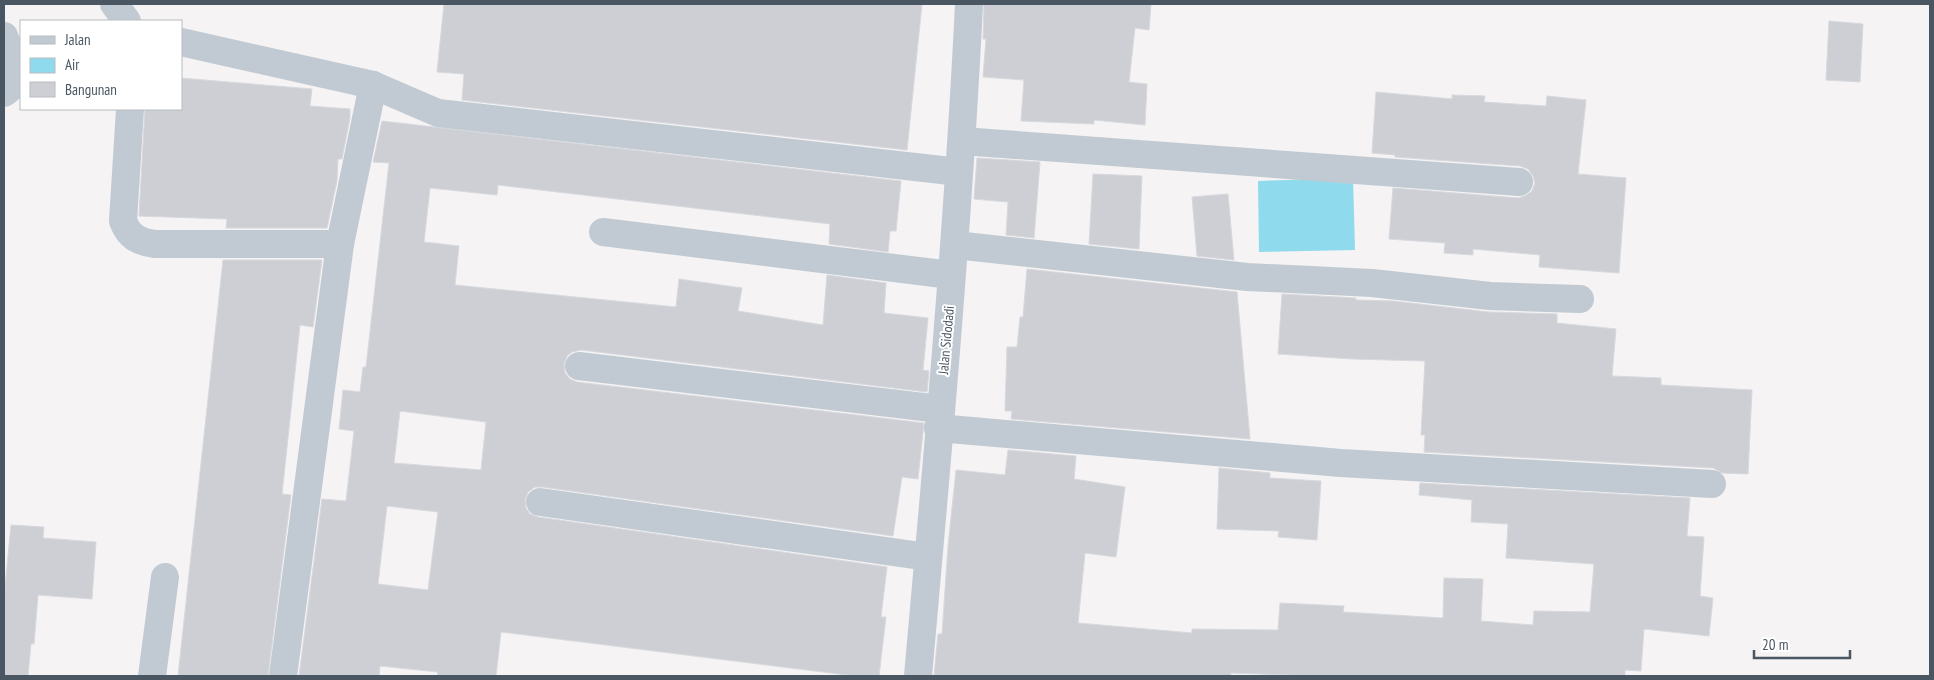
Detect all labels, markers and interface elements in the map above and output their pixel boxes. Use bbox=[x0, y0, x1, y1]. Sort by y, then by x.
legend bbox=[20, 20, 182, 110]
text: Jalan bbox=[64, 30, 91, 49]
text: Air bbox=[65, 55, 80, 74]
text: Bangunan bbox=[65, 80, 117, 99]
street label: Jalan Sidodadi bbox=[934, 305, 958, 376]
scale bar bbox=[1754, 628, 1850, 660]
text: 20 m bbox=[1762, 635, 1788, 654]

